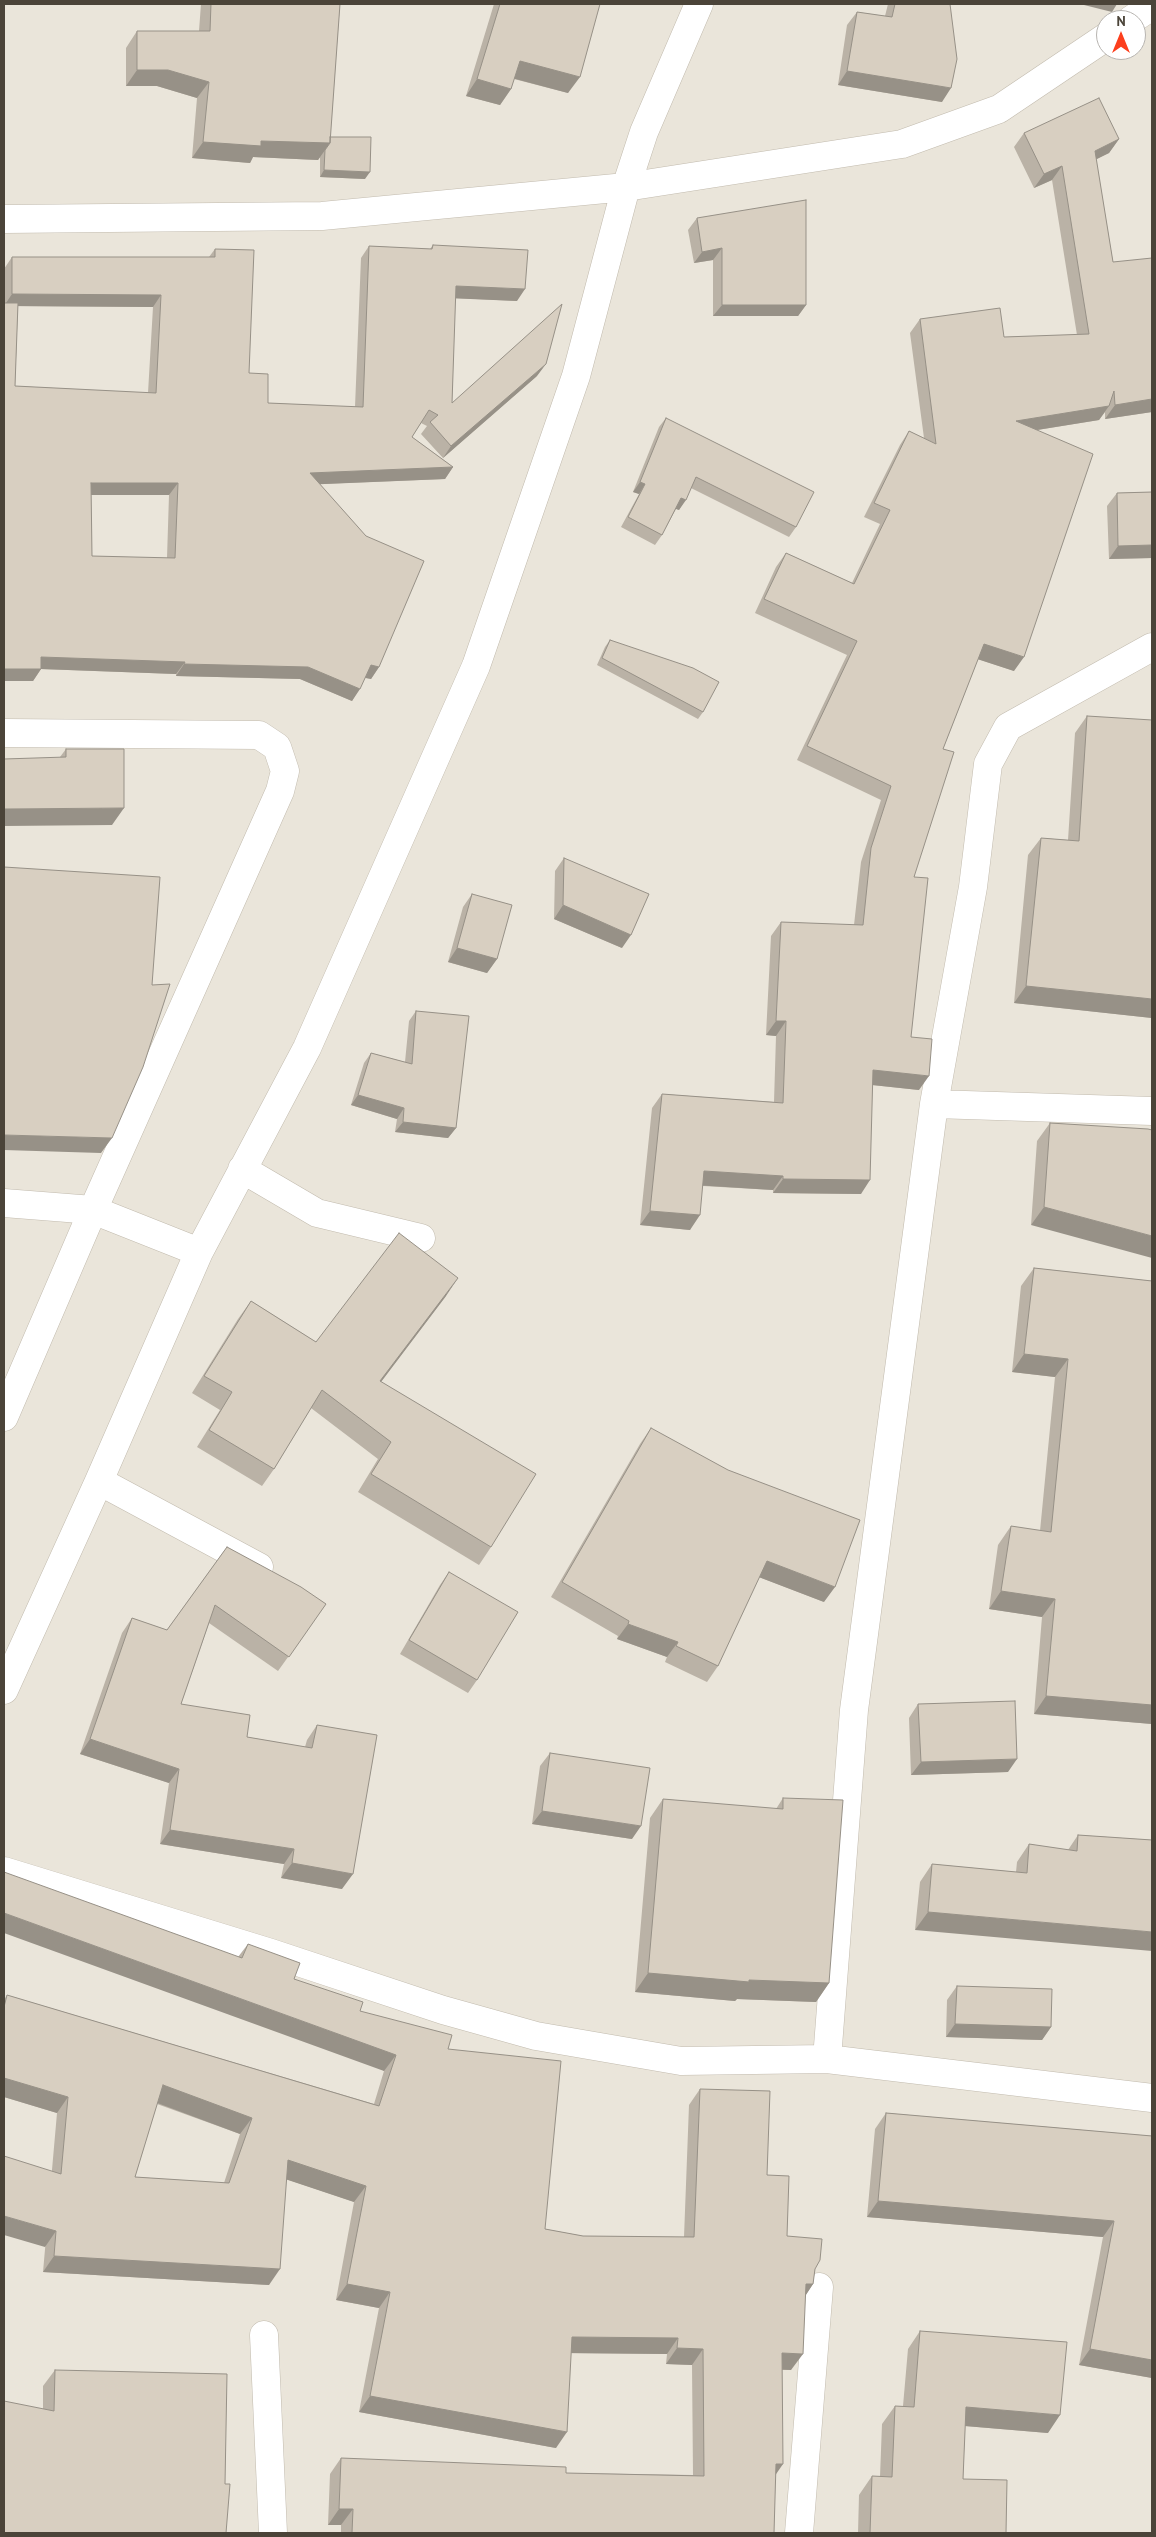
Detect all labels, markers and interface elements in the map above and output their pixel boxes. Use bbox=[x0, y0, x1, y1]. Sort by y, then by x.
north arrow bbox=[1096, 10, 1146, 60]
text: N bbox=[1116, 12, 1126, 30]

